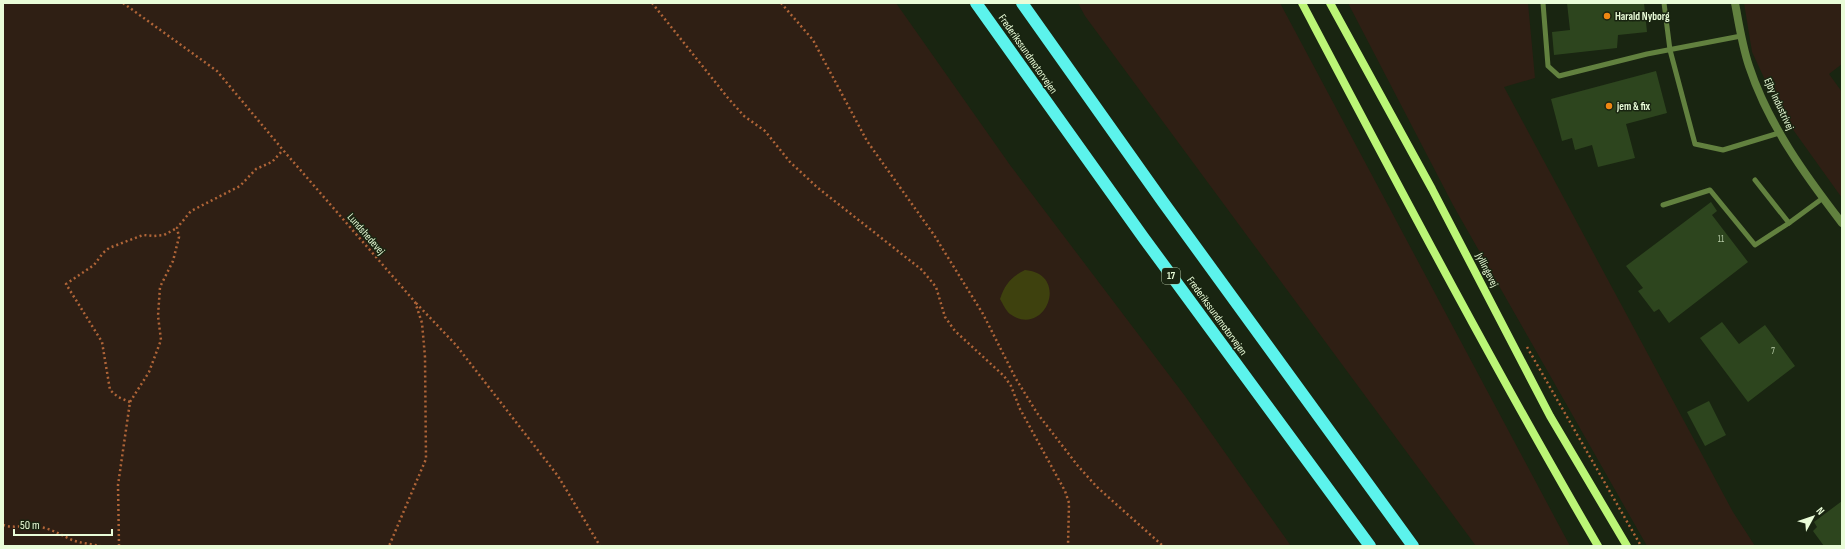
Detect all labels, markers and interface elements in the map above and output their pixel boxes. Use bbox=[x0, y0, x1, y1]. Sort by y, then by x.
place label: Harald Nyborg bbox=[1615, 10, 1670, 23]
marker: Harald Nyborg bbox=[1602, 11, 1612, 21]
street label: Frederikssundmotorvejen bbox=[996, 12, 1060, 96]
street label: Ejby Industrivej bbox=[1761, 76, 1797, 132]
place label: jem & fix bbox=[1616, 100, 1651, 113]
marker: jem & fix bbox=[1604, 101, 1614, 111]
street label: Lundshedevej bbox=[345, 211, 387, 257]
house number: 11 bbox=[1718, 234, 1725, 245]
street label: Jyllingevej bbox=[1472, 250, 1501, 289]
road number: 17 bbox=[1162, 268, 1180, 284]
street label: Frederikssundmotorvejen bbox=[1184, 274, 1250, 358]
house number: 7 bbox=[1771, 346, 1775, 357]
north arrow bbox=[1793, 497, 1833, 537]
text: N bbox=[1813, 504, 1827, 517]
scale bar bbox=[14, 511, 112, 537]
text: 50 m bbox=[20, 518, 40, 533]

